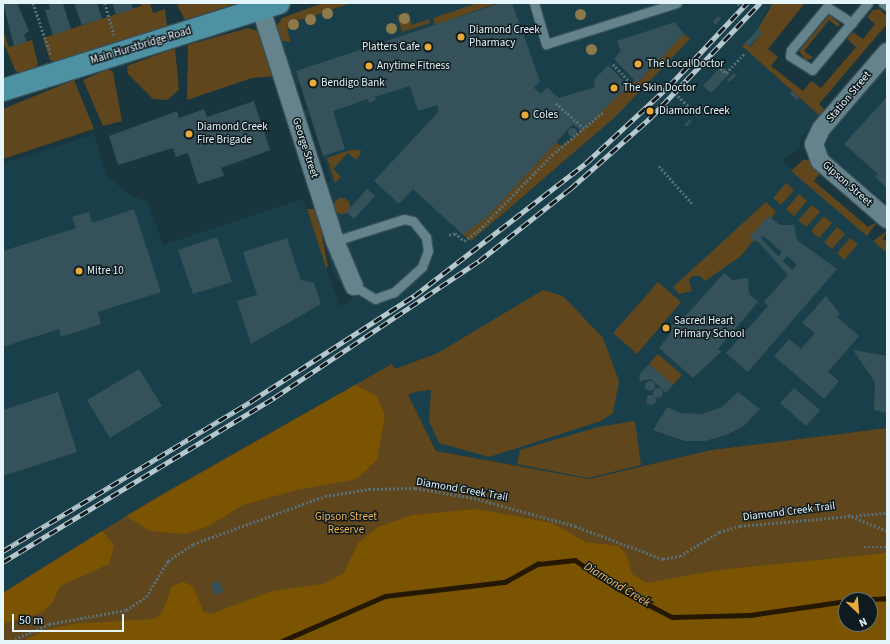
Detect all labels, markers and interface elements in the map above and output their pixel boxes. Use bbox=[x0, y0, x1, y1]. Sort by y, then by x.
street label: Main Hurstbridge Road bbox=[89, 24, 193, 68]
place label: Diamond Creek Pharmacy bbox=[469, 24, 540, 50]
marker: Diamond Creek Pharmacy bbox=[456, 32, 466, 42]
place label: Platters Cafe bbox=[362, 40, 420, 54]
marker: Platters Cafe bbox=[423, 42, 433, 52]
place label: The Local Doctor bbox=[647, 57, 724, 71]
marker: The Local Doctor bbox=[632, 58, 644, 70]
place label: Anytime Fitness bbox=[377, 59, 450, 73]
marker: Anytime Fitness bbox=[364, 61, 374, 71]
street label: Station Street bbox=[824, 69, 874, 125]
place label: Bendigo Bank bbox=[321, 76, 385, 90]
marker: Bendigo Bank bbox=[308, 78, 318, 88]
place label: The Skin Doctor bbox=[623, 81, 696, 95]
marker: The Skin Doctor bbox=[608, 82, 620, 94]
place label: Diamond Creek bbox=[659, 104, 730, 118]
marker: Diamond Creek bbox=[644, 105, 656, 117]
place label: Coles bbox=[533, 108, 558, 122]
marker: Coles bbox=[520, 110, 530, 120]
street label: George Street bbox=[289, 116, 321, 180]
place label: Diamond Creek Fire Brigade bbox=[197, 121, 268, 147]
marker: Diamond Creek Fire Brigade bbox=[184, 129, 194, 139]
street label: Gipson Street bbox=[819, 159, 875, 209]
place label: Mitre 10 bbox=[87, 264, 124, 278]
marker: Mitre 10 bbox=[74, 266, 84, 276]
place label: Sacred Heart Primary School bbox=[674, 315, 744, 341]
marker: Sacred Heart Primary School bbox=[661, 323, 671, 333]
street label: Diamond Creek Trail bbox=[415, 475, 509, 505]
street label: Diamond Creek Trail bbox=[742, 500, 836, 524]
park label: Gipson Street Reserve bbox=[315, 511, 377, 537]
water label: Diamond Creek bbox=[581, 559, 653, 611]
north arrow bbox=[838, 592, 878, 632]
scale bar bbox=[14, 606, 126, 632]
text: 50 m bbox=[19, 612, 43, 629]
text: N bbox=[856, 614, 870, 631]

